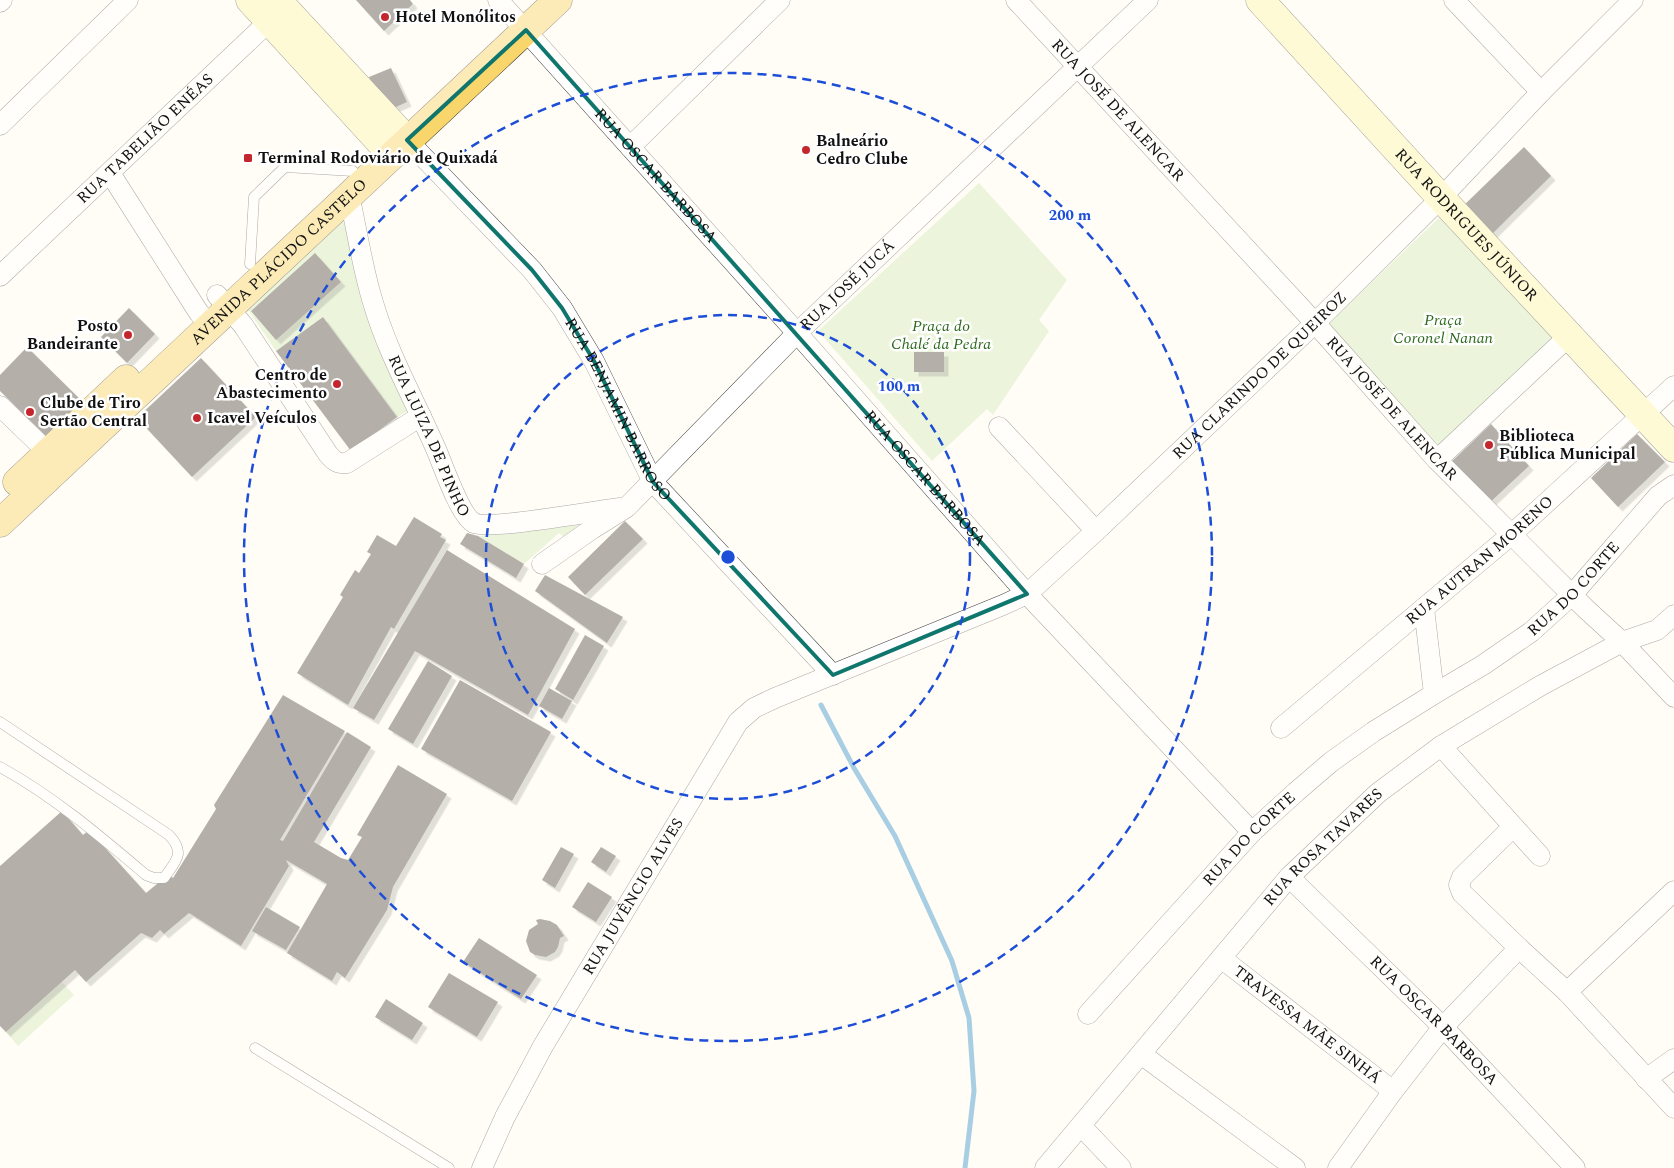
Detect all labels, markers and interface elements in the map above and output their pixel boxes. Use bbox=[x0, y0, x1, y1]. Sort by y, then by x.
place label: Hotel Monólitos bbox=[395, 5, 516, 29]
marker: Hotel Monólitos bbox=[379, 11, 391, 23]
street label: RUA JOSÉ DE ALENCAR bbox=[1046, 33, 1190, 187]
street label: RUA TABELIÃO ENÉAS bbox=[71, 68, 219, 209]
street label: RUA OSCAR BARBOSA bbox=[588, 103, 723, 249]
place label: Balneário Cedro Clube bbox=[816, 129, 908, 171]
street label: RUA RODRIGUES JÚNIOR bbox=[1389, 143, 1544, 307]
marker: Balneário Cedro Clube bbox=[800, 144, 812, 156]
place label: Terminal Rodoviário de Quixadá bbox=[258, 146, 499, 170]
marker: Terminal Rodoviário de Quixadá bbox=[242, 152, 254, 164]
street label: AVENIDA PLÁCIDO CASTELO bbox=[185, 173, 373, 351]
text: 200 m bbox=[1049, 204, 1092, 227]
street label: RUA JOSÉ JUCÁ bbox=[794, 234, 900, 336]
street label: RUA CLARINDO DE QUEIROZ bbox=[1167, 286, 1352, 465]
park label: Praça Coronel Nanan bbox=[1393, 308, 1494, 350]
street label: RUA BENJAMIN BARROSO bbox=[559, 313, 677, 507]
place label: Posto Bandeirante bbox=[27, 314, 118, 356]
park label: Praça do Chalé da Pedra bbox=[891, 314, 991, 356]
marker: Posto Bandeirante bbox=[122, 329, 134, 341]
street label: RUA JOSÉ DE ALENCAR bbox=[1320, 331, 1463, 486]
street label: RUA LUIZA DE PINHO bbox=[382, 351, 476, 522]
place label: Centro de Abastecimento bbox=[216, 363, 327, 405]
text: 100 m bbox=[878, 375, 921, 398]
marker: Centro de Abastecimento bbox=[331, 378, 343, 390]
place label: Clube de Tiro Sertão Central bbox=[40, 391, 147, 433]
street label: RUA OSCAR BARBOSA bbox=[858, 405, 992, 552]
marker: Clube de Tiro Sertão Central bbox=[24, 406, 36, 418]
place label: Icavel Veículos bbox=[207, 406, 317, 430]
marker: Icavel Veículos bbox=[191, 412, 203, 424]
place label: Biblioteca Pública Municipal bbox=[1499, 424, 1636, 466]
marker: Biblioteca Pública Municipal bbox=[1483, 439, 1495, 451]
street label: RUA AUTRAN MORENO bbox=[1400, 490, 1559, 631]
street label: RUA DO CORTE bbox=[1522, 536, 1625, 642]
centre of rings bbox=[719, 548, 737, 566]
street label: RUA ROSA TAVARES bbox=[1258, 782, 1388, 911]
street label: RUA DO CORTE bbox=[1197, 786, 1301, 891]
street label: RUA JUVÊNCIO ALVES bbox=[576, 813, 690, 980]
street label: RUA OSCAR BARBOSA bbox=[1364, 950, 1504, 1091]
street label: TRAVESSA MÃE SINHÁ bbox=[1228, 960, 1386, 1090]

